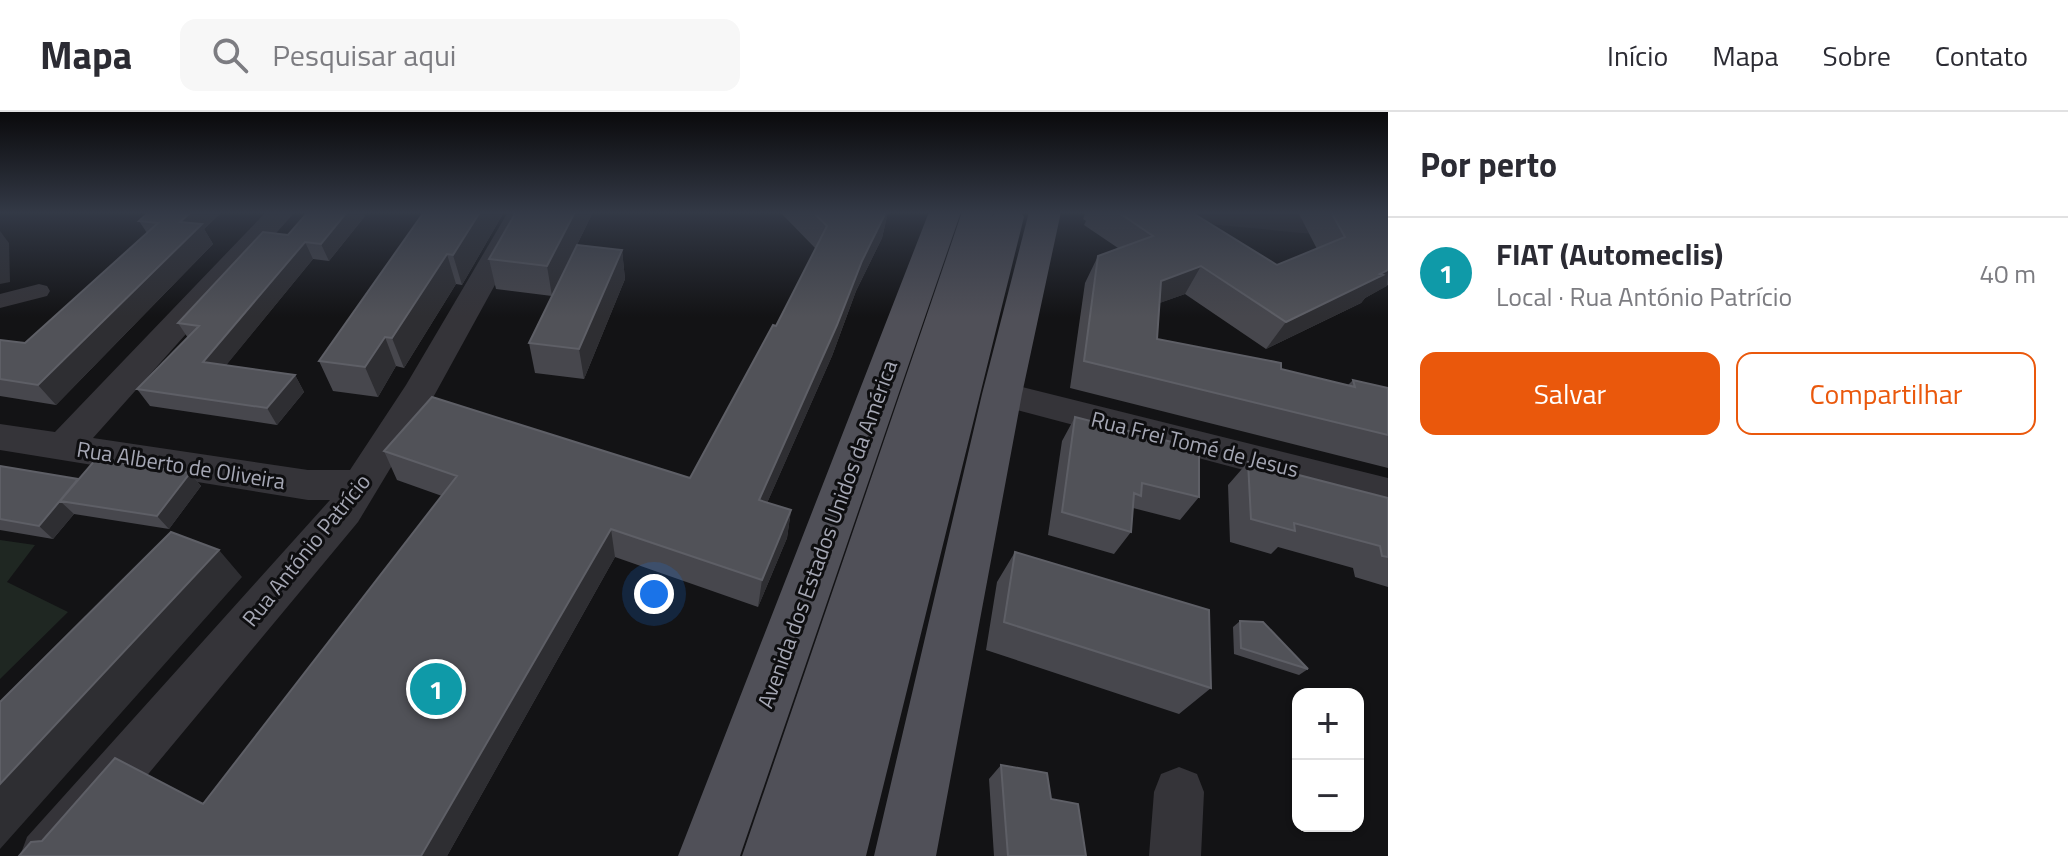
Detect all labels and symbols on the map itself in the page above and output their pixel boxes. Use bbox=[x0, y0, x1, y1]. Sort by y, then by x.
street label: Avenida dos Estados Unidos da América bbox=[748, 355, 906, 713]
street label: Rua Frei Tomé de Jesus bbox=[1088, 402, 1302, 486]
street label: Rua Alberto de Oliveira bbox=[74, 432, 288, 498]
street label: Rua António Patrício bbox=[233, 466, 379, 634]
your location bbox=[634, 574, 674, 614]
pin: 1 bbox=[410, 659, 462, 719]

